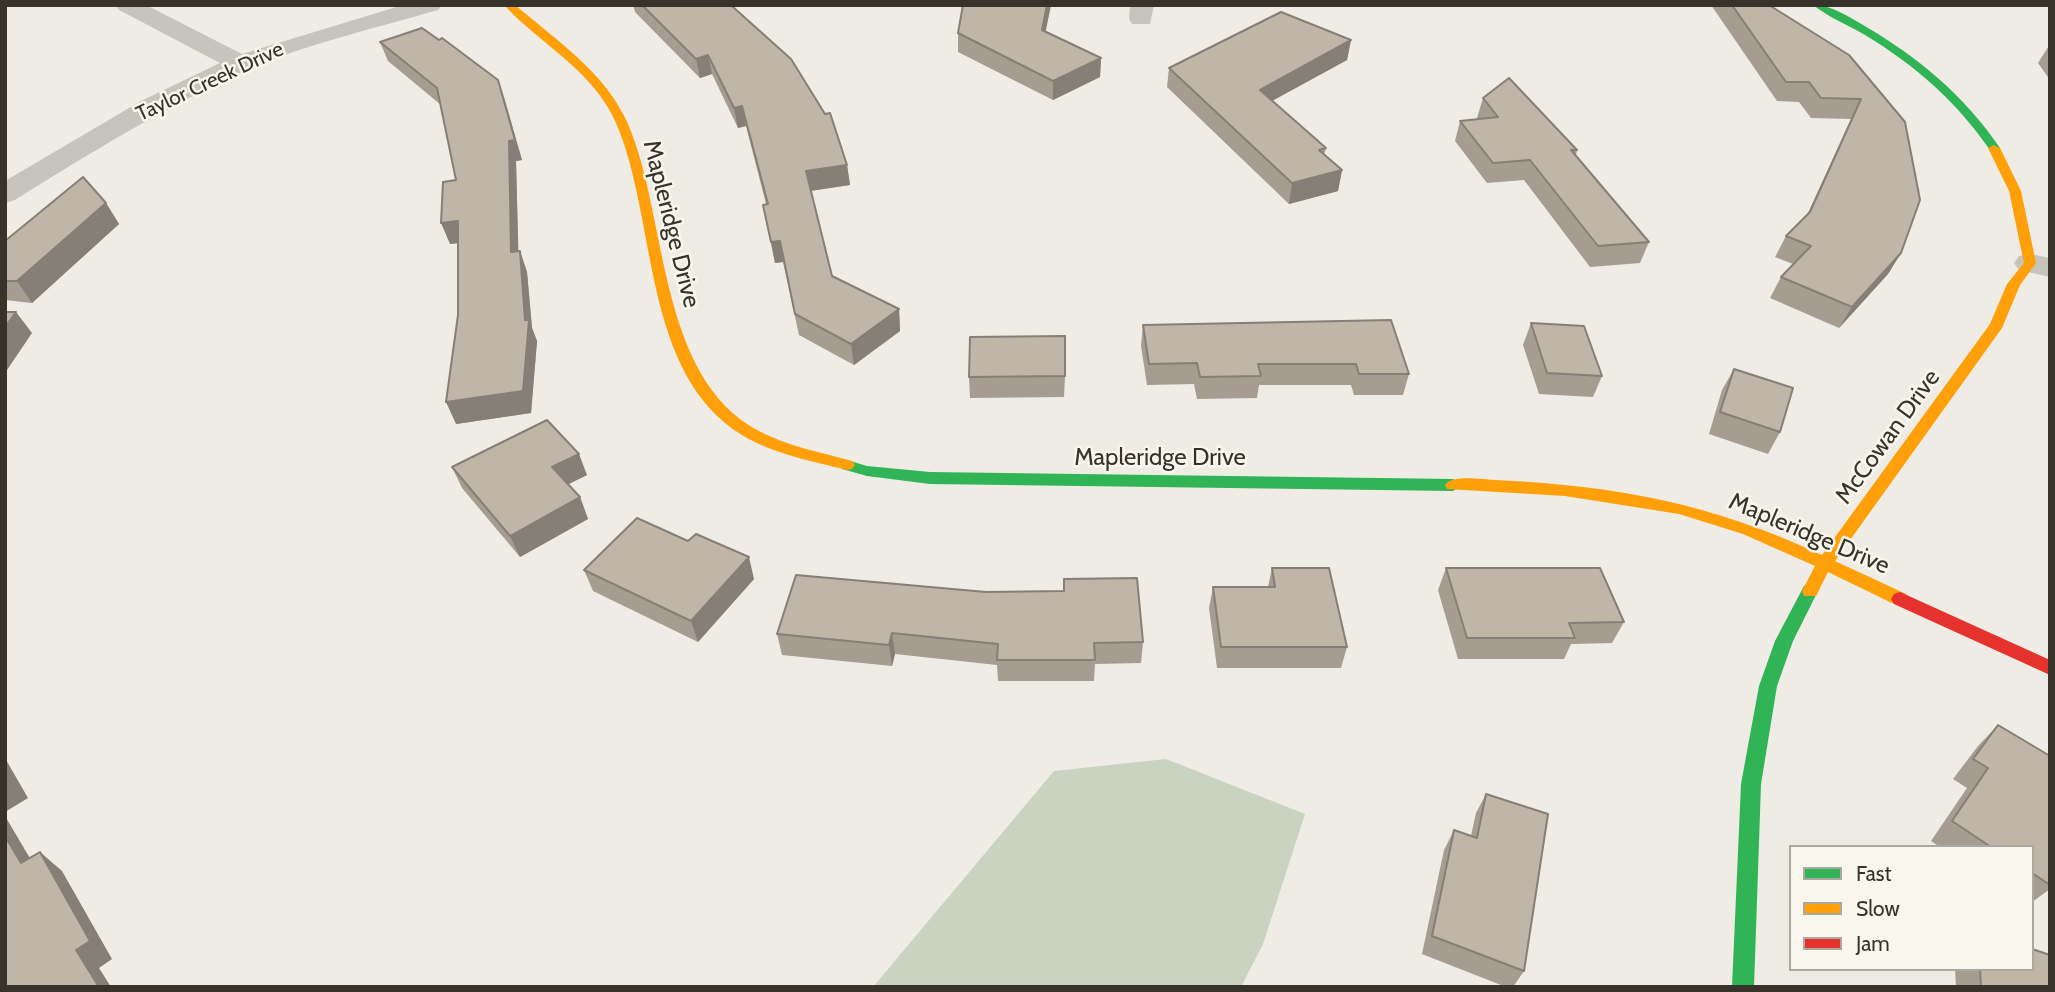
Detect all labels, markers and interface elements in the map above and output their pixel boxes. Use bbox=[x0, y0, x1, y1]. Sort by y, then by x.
street label: Taylor Creek Drive bbox=[132, 37, 288, 127]
street label: Mapleridge Drive bbox=[636, 137, 706, 311]
street label: McCowan Drive bbox=[1830, 364, 1946, 510]
street label: Mapleridge Drive bbox=[1074, 444, 1246, 472]
street label: Mapleridge Drive bbox=[1724, 487, 1894, 581]
legend bbox=[1789, 845, 2034, 971]
text: Fast bbox=[1856, 861, 1892, 886]
text: Slow bbox=[1856, 896, 1900, 921]
text: Jam bbox=[1856, 931, 1890, 956]

